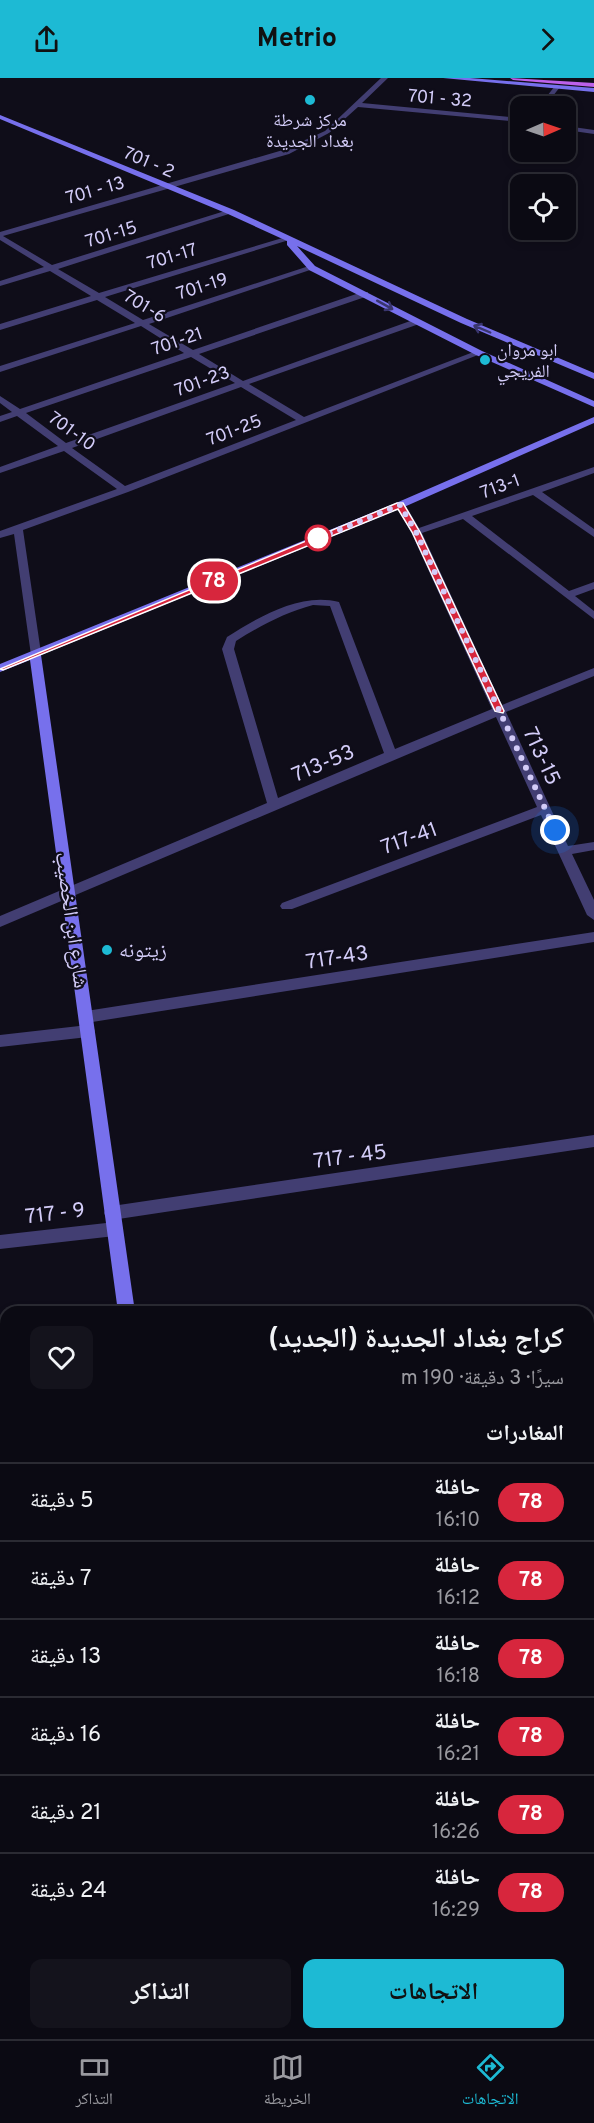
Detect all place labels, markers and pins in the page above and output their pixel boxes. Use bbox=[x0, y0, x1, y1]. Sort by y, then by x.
marker: مركز شرطة بغداد الجديدة bbox=[303, 93, 317, 107]
place label: مركز شرطة بغداد الجديدة bbox=[266, 110, 354, 154]
place label: ابو مروان الفريجي bbox=[497, 340, 558, 386]
marker: ابو مروان الفريجي bbox=[478, 353, 492, 367]
unlabelled marker bbox=[305, 525, 331, 551]
place label: زيتونه bbox=[119, 938, 167, 965]
marker: زيتونه bbox=[100, 943, 114, 957]

